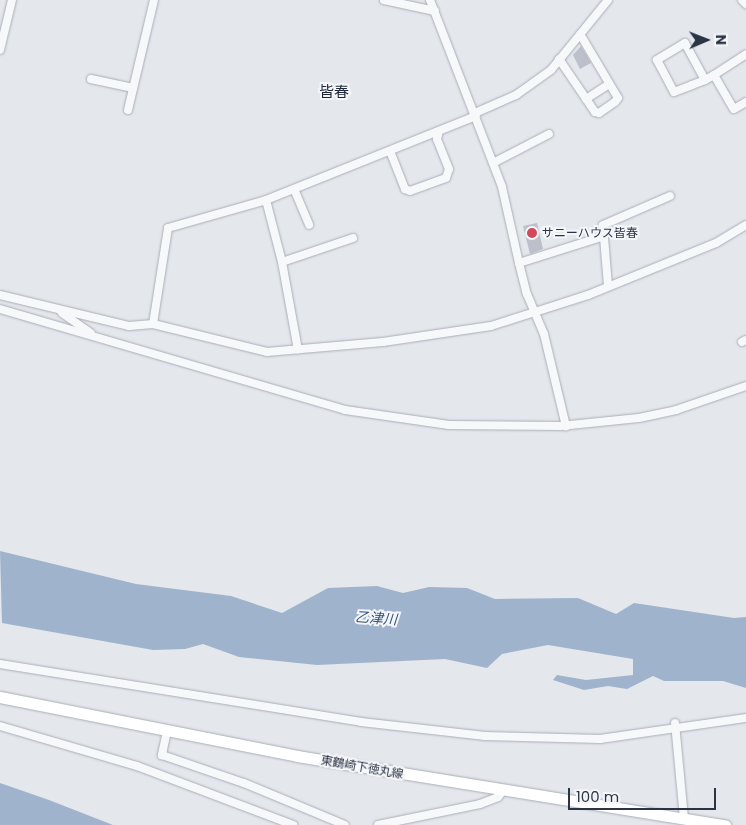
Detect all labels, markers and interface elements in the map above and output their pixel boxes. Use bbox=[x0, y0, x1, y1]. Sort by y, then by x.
north arrow bbox=[681, 15, 731, 65]
text: N bbox=[711, 34, 731, 45]
district label: 皆春 bbox=[319, 83, 349, 101]
place label: サニーハウス皆春 bbox=[542, 226, 638, 240]
marker: サニーハウス皆春 bbox=[526, 227, 538, 239]
water label: 乙津川 bbox=[354, 608, 398, 628]
street label: 東鶴崎下徳丸線 bbox=[319, 753, 405, 781]
scale bar bbox=[571, 778, 718, 810]
text: 100 m bbox=[576, 786, 619, 807]

